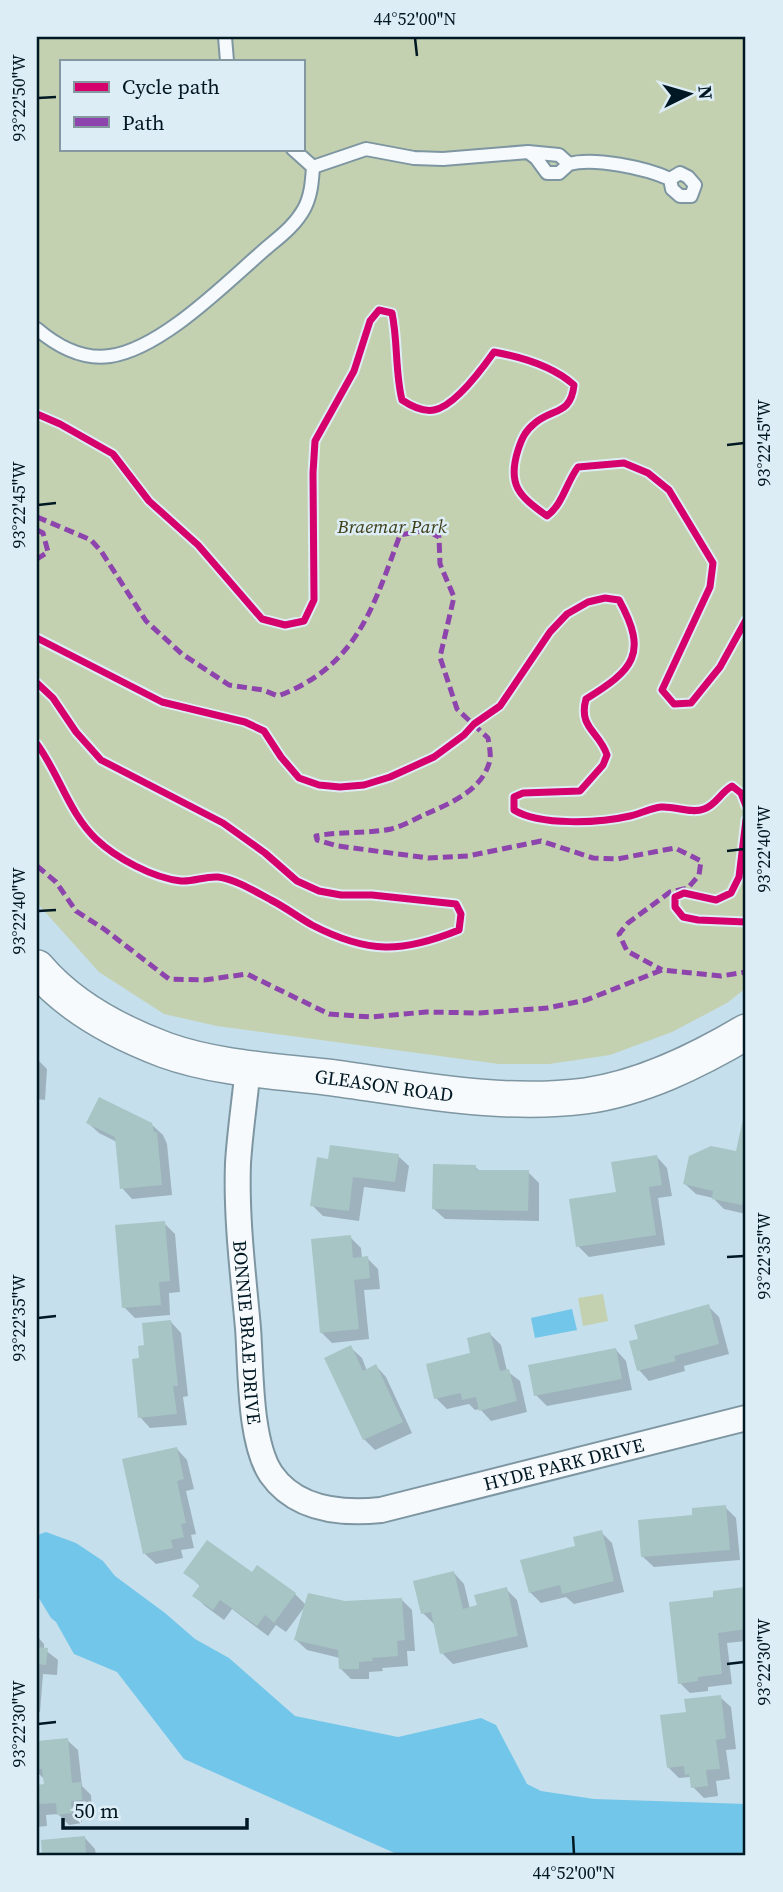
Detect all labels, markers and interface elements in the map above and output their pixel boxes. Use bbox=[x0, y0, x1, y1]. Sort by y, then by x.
text: 44°52'00"N bbox=[374, 6, 456, 31]
text: 93°22'50"W bbox=[6, 54, 31, 141]
legend bbox=[60, 60, 304, 150]
north arrow bbox=[654, 60, 724, 130]
text: Cycle path bbox=[122, 72, 220, 101]
text: N bbox=[692, 84, 720, 101]
text: Path bbox=[122, 108, 165, 137]
text: 93°22'45"W bbox=[751, 399, 776, 486]
text: 93°22'45"W bbox=[6, 461, 31, 548]
park label: Braemar Park bbox=[336, 513, 447, 539]
text: 93°22'40"W bbox=[751, 805, 776, 892]
text: 93°22'40"W bbox=[6, 867, 31, 954]
street label: GLEASON ROAD bbox=[314, 1063, 455, 1107]
text: 93°22'35"W bbox=[751, 1212, 776, 1299]
street label: BONNIE BRAE DRIVE bbox=[227, 1239, 268, 1426]
text: 93°22'35"W bbox=[6, 1274, 31, 1361]
street label: HYDE PARK DRIVE bbox=[481, 1431, 646, 1497]
text: 93°22'30"W bbox=[751, 1618, 776, 1705]
text: 93°22'30"W bbox=[6, 1680, 31, 1767]
scale bar bbox=[63, 1787, 247, 1831]
text: 50 m bbox=[74, 1796, 119, 1825]
text: 44°52'00"N bbox=[533, 1860, 615, 1885]

